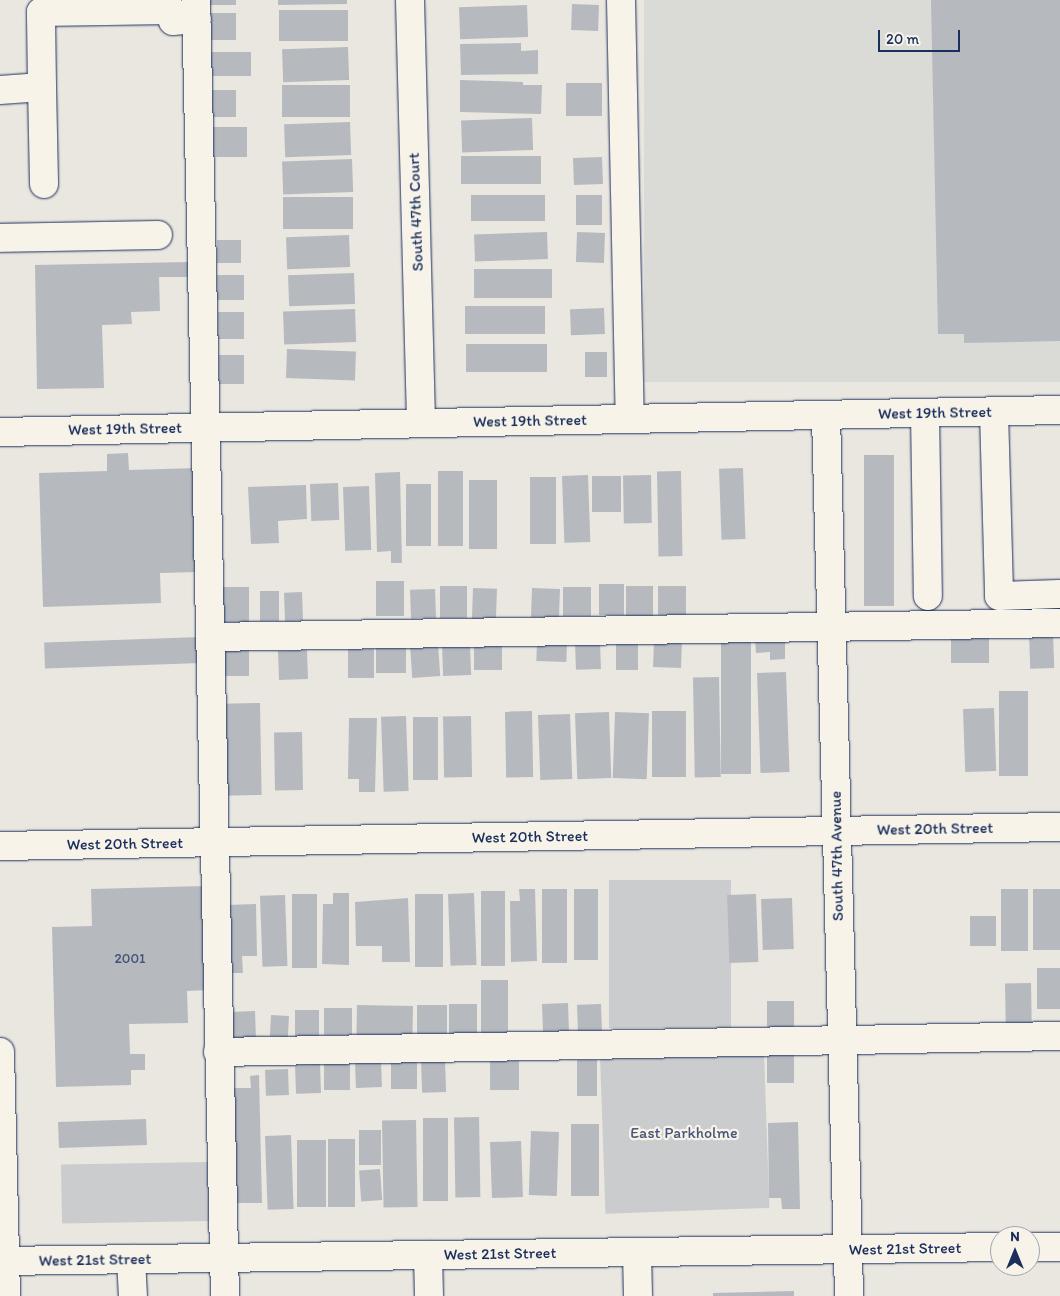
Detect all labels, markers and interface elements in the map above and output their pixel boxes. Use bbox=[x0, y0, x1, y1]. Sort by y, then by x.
scale bar bbox=[880, 20, 962, 52]
text: 20 m bbox=[886, 30, 919, 48]
street label: South 47th Court bbox=[404, 152, 428, 272]
street label: West 19th Street bbox=[878, 402, 992, 424]
street label: West 19th Street bbox=[473, 410, 587, 432]
street label: West 19th Street bbox=[68, 418, 182, 440]
street label: South 47th Avenue bbox=[826, 791, 848, 921]
street label: West 20th Street bbox=[877, 818, 993, 840]
street label: West 20th Street bbox=[472, 826, 588, 848]
street label: West 20th Street bbox=[67, 833, 183, 855]
house number: 2001 bbox=[114, 951, 146, 967]
park label: East Parkholme bbox=[630, 1123, 738, 1143]
north arrow bbox=[990, 1226, 1040, 1276]
text: N bbox=[1010, 1228, 1020, 1245]
street label: West 21st Street bbox=[849, 1238, 961, 1260]
street label: West 21st Street bbox=[444, 1243, 556, 1265]
street label: West 21st Street bbox=[39, 1249, 151, 1271]

